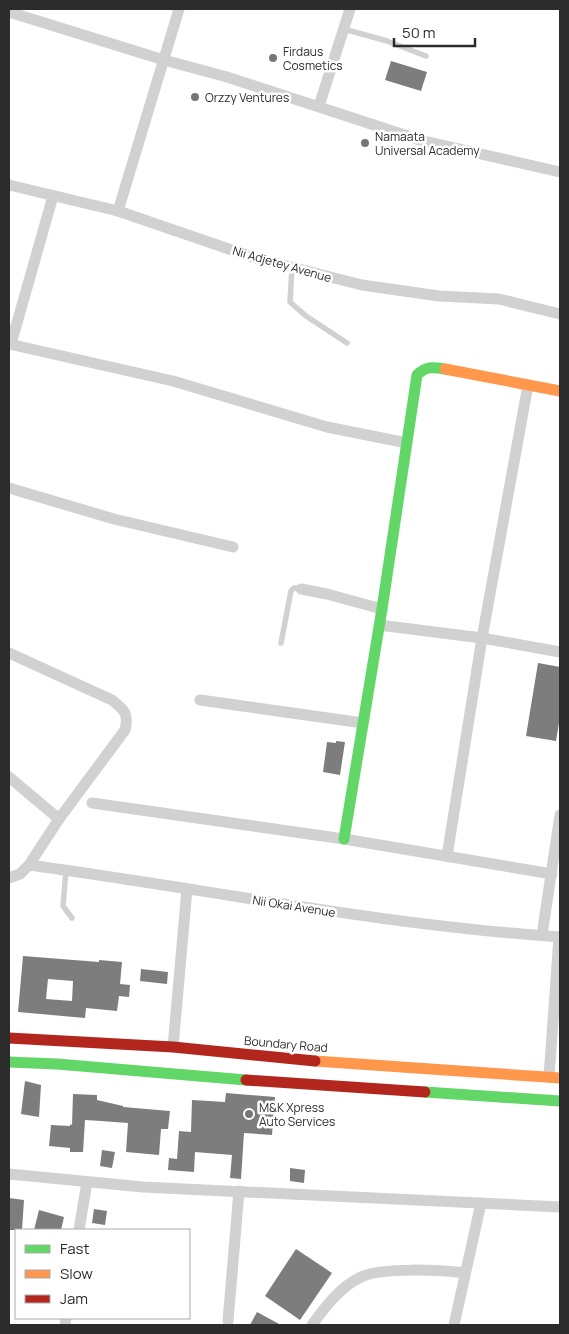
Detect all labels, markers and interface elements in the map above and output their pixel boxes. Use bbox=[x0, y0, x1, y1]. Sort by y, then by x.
scale bar bbox=[394, 15, 475, 47]
text: 50 m bbox=[402, 22, 436, 43]
place label: Firdaus Cosmetics bbox=[283, 43, 343, 74]
marker: Firdaus Cosmetics bbox=[267, 52, 279, 64]
place label: Orzzy Ventures bbox=[205, 89, 289, 106]
marker: Orzzy Ventures bbox=[189, 91, 201, 103]
place label: Namaata Universal Academy bbox=[375, 128, 480, 159]
marker: Namaata Universal Academy bbox=[359, 137, 371, 149]
street label: Nii Adjetey Avenue bbox=[231, 242, 333, 286]
street label: Nii Okai Avenue bbox=[251, 891, 337, 921]
street label: Boundary Road bbox=[243, 1032, 329, 1056]
place label: M&K Xpress Auto Services bbox=[259, 1099, 335, 1130]
marker: M&K Xpress Auto Services bbox=[243, 1108, 255, 1120]
legend bbox=[15, 1229, 190, 1319]
text: Fast bbox=[60, 1238, 89, 1259]
text: Slow bbox=[60, 1263, 93, 1284]
text: Jam bbox=[60, 1288, 88, 1309]

